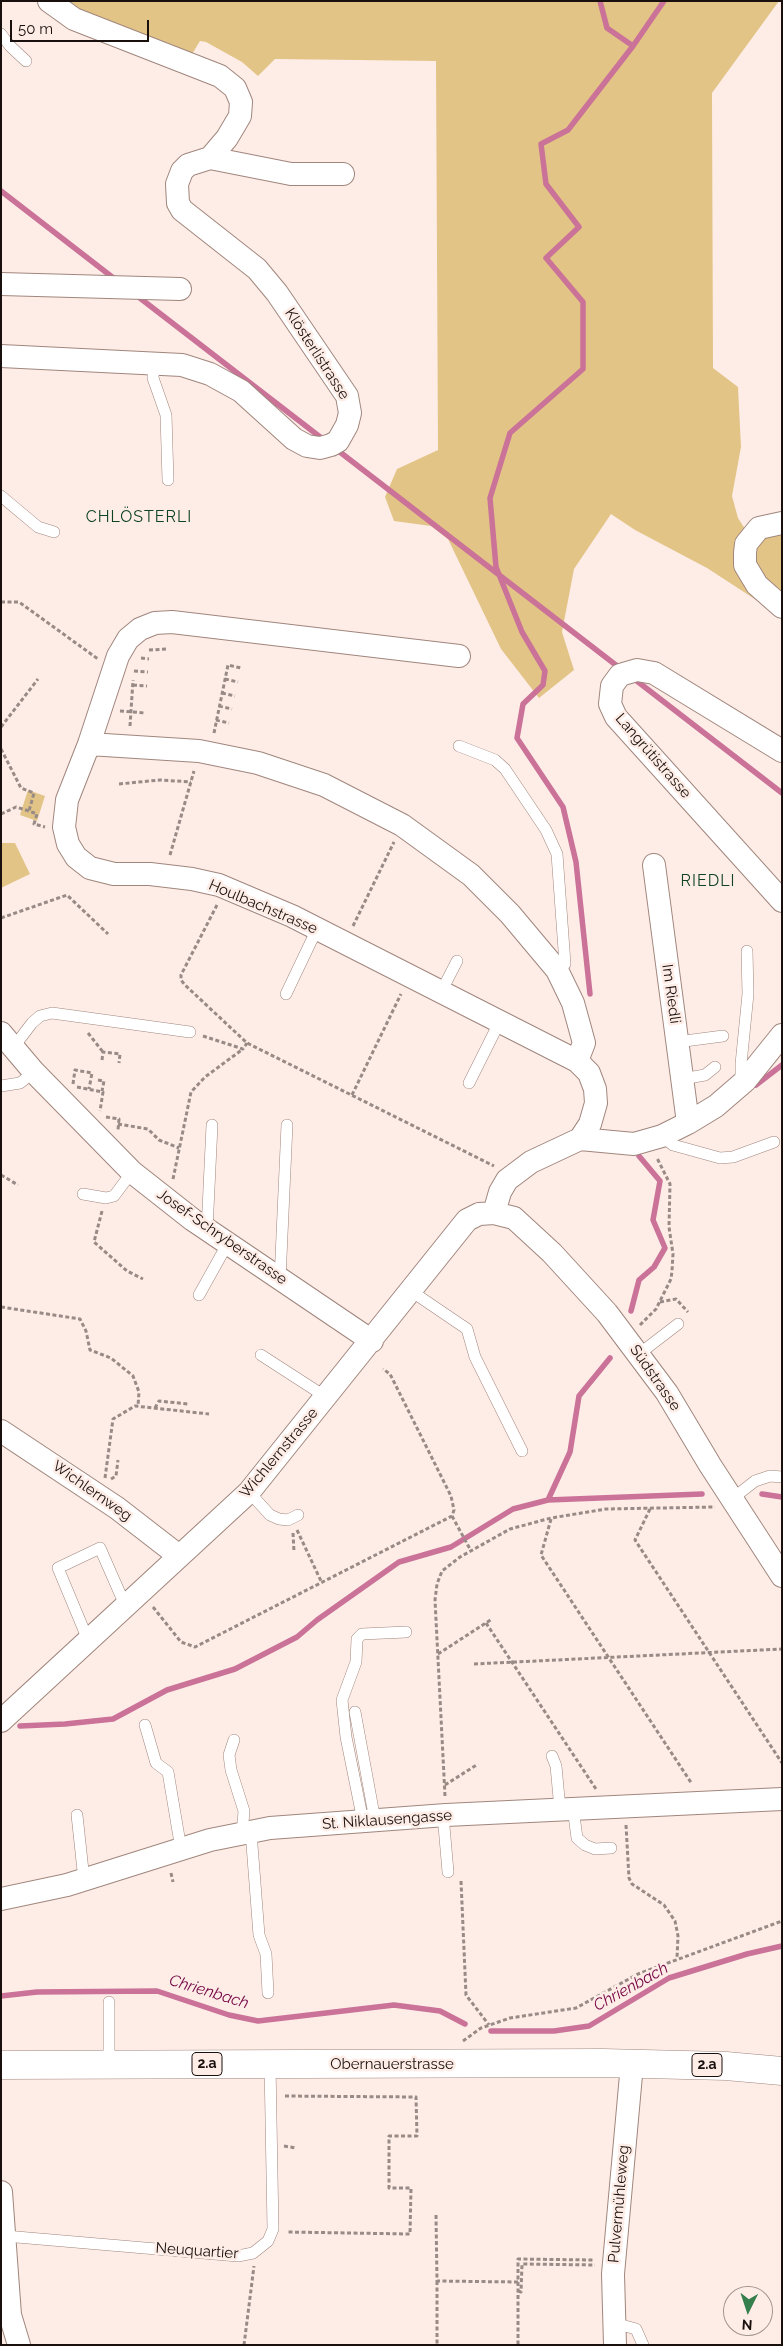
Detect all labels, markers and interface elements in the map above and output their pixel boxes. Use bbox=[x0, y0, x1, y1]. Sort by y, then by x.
scale bar bbox=[12, 10, 151, 42]
text: 50 m bbox=[18, 20, 53, 38]
street label: Klösterlistrasse bbox=[281, 305, 353, 403]
district label: CHLÖSTERLI bbox=[84, 507, 194, 527]
street label: Langrütistrasse bbox=[611, 710, 695, 802]
district label: RIEDLI bbox=[680, 871, 736, 891]
street label: Houlbachstrasse bbox=[206, 876, 320, 938]
street label: Im Riedli bbox=[658, 963, 684, 1025]
street label: Josef-Schryberstrasse bbox=[153, 1185, 291, 1289]
street label: Südstrasse bbox=[626, 1342, 684, 1414]
street label: Wichlernstrasse bbox=[236, 1404, 322, 1502]
street label: Wichlernweg bbox=[49, 1457, 135, 1525]
street label: St. Niklausengasse bbox=[321, 1806, 453, 1834]
water label: Chrienbach bbox=[590, 1959, 672, 2015]
water label: Chrienbach bbox=[167, 1971, 251, 2013]
road number: 2.a bbox=[192, 2052, 222, 2076]
road number: 2.a bbox=[692, 2054, 722, 2076]
street label: Obernauerstrasse bbox=[330, 2055, 454, 2073]
street label: Pulvermühleweg bbox=[605, 2144, 633, 2264]
street label: Neuquartier bbox=[155, 2239, 239, 2263]
north arrow bbox=[723, 2286, 773, 2336]
text: N bbox=[741, 2317, 753, 2333]

